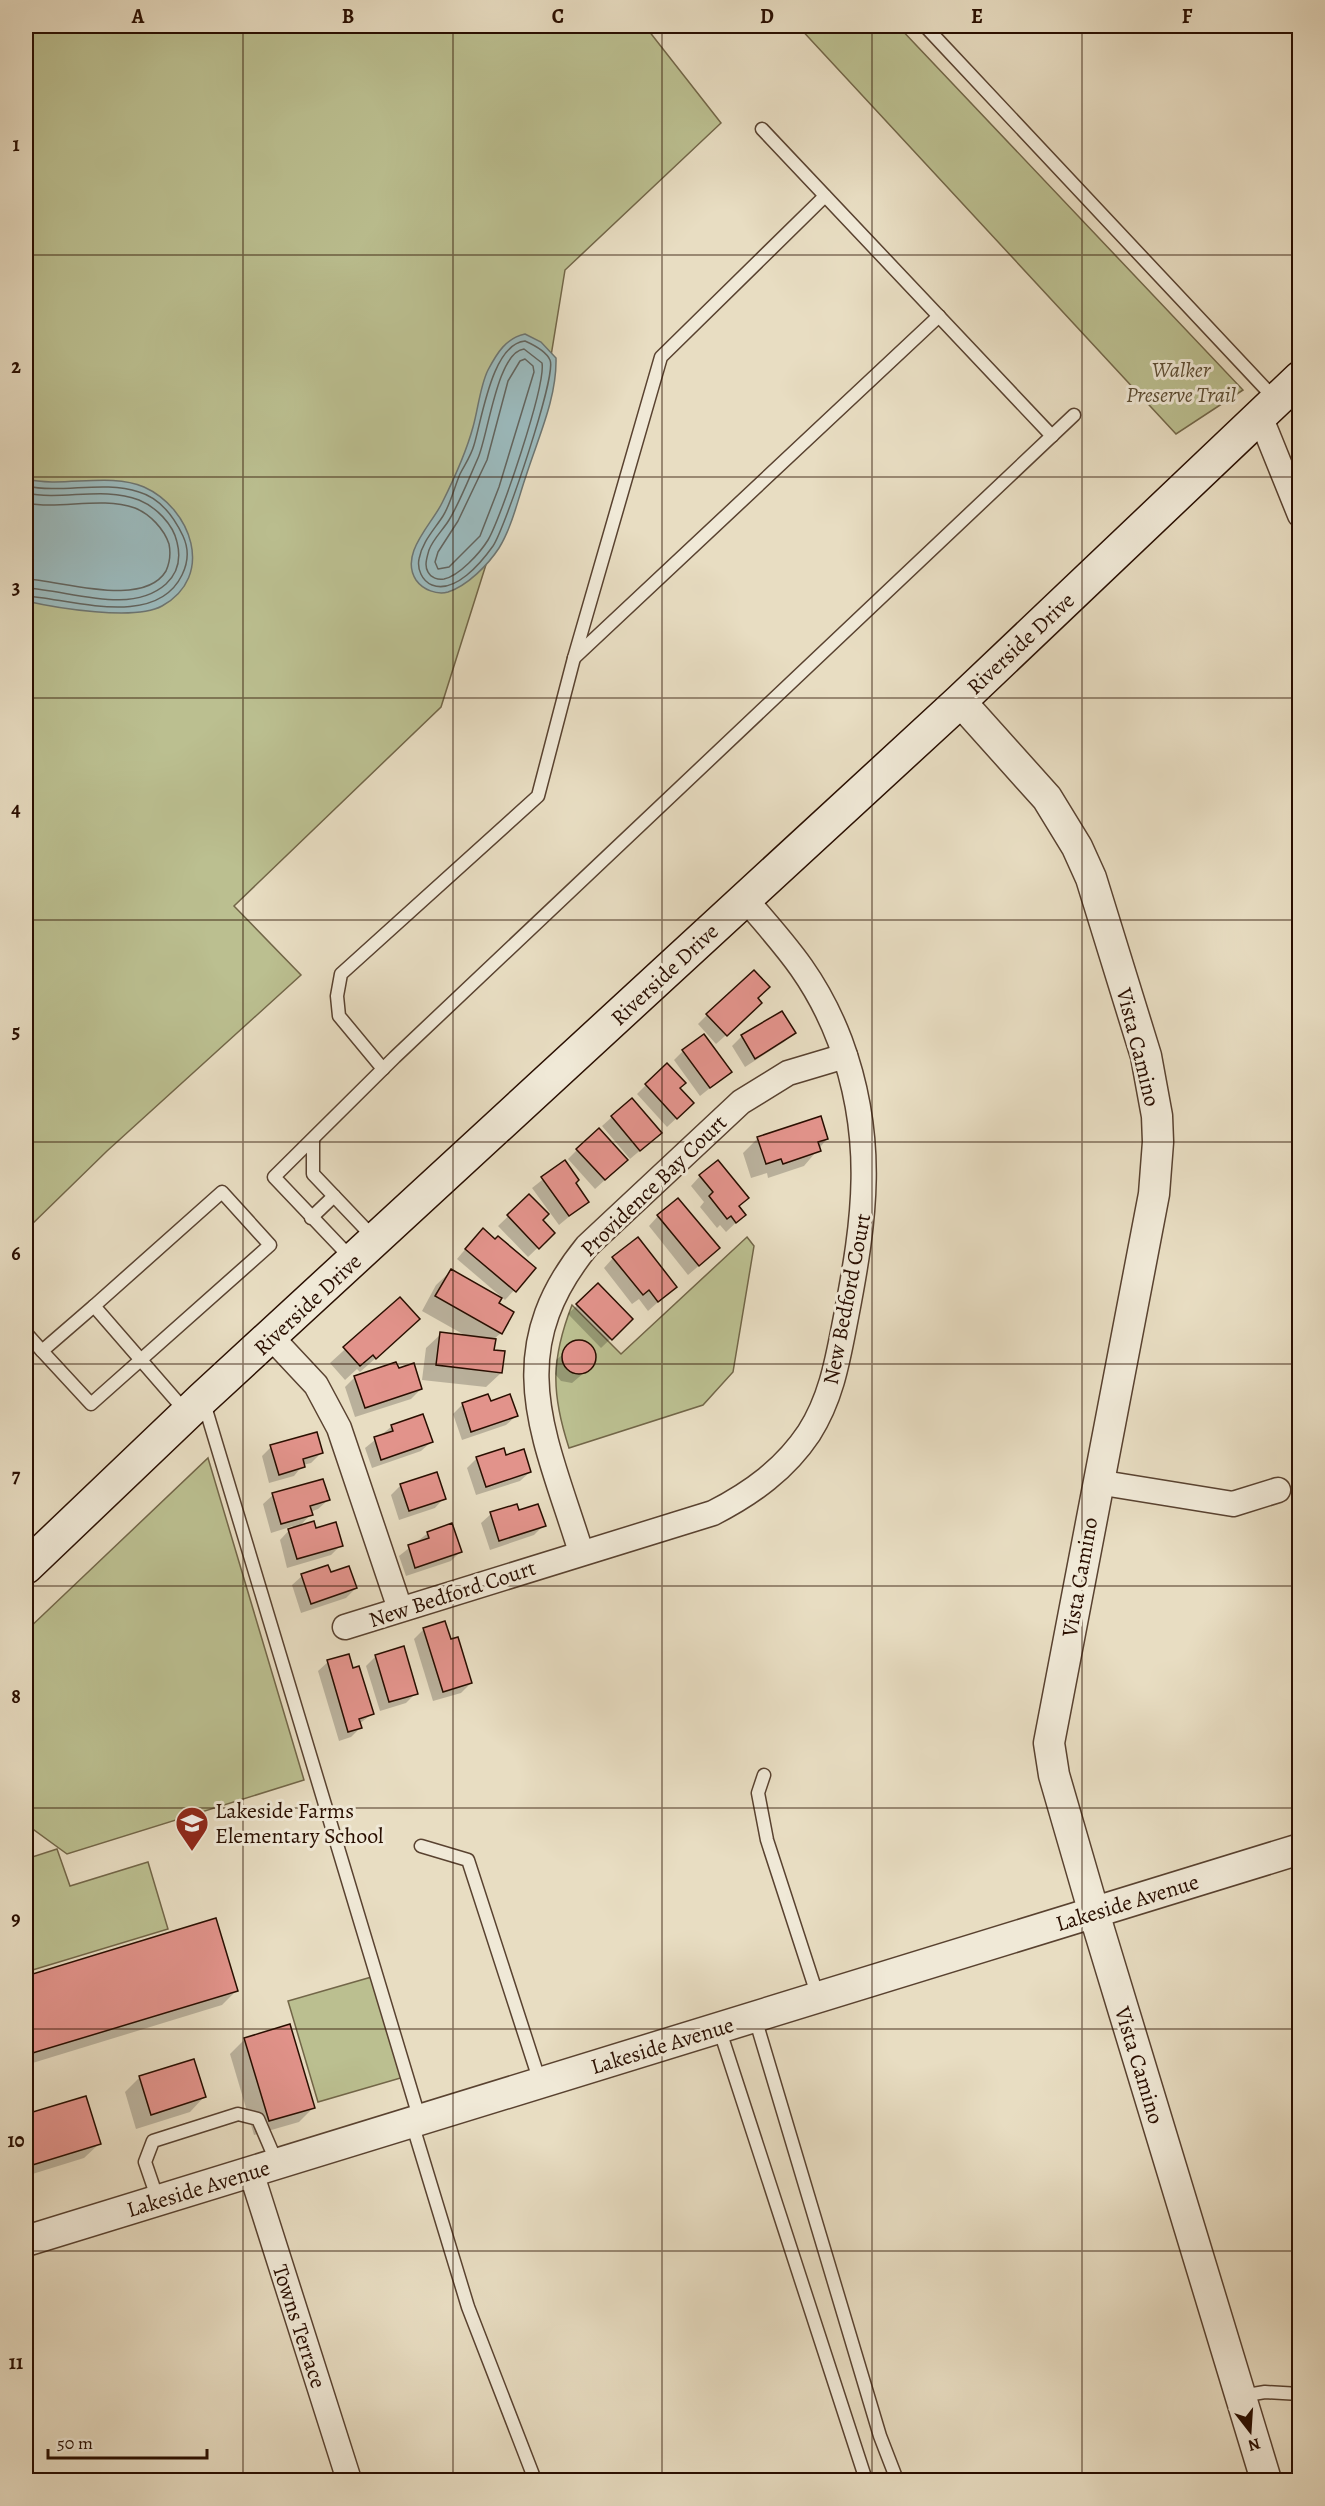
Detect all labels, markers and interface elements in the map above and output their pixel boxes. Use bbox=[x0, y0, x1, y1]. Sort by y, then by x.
text: A bbox=[131, 3, 145, 30]
text: B bbox=[342, 3, 354, 30]
text: C bbox=[552, 3, 564, 30]
text: D bbox=[760, 3, 774, 30]
text: E bbox=[971, 3, 983, 30]
text: F bbox=[1182, 3, 1193, 30]
text: 1 bbox=[12, 131, 20, 158]
text: 2 bbox=[11, 353, 21, 380]
park label: Walker Preserve Trail bbox=[1126, 355, 1237, 410]
text: 3 bbox=[12, 574, 20, 601]
street label: Riverside Drive bbox=[960, 586, 1081, 702]
text: 4 bbox=[11, 796, 21, 823]
street label: Riverside Drive bbox=[604, 917, 725, 1033]
street label: Vista Camino bbox=[1109, 984, 1167, 1110]
text: 5 bbox=[12, 1018, 20, 1045]
street label: Providence Bay Court bbox=[574, 1108, 733, 1263]
street label: New Bedford Court bbox=[816, 1211, 878, 1387]
text: 6 bbox=[11, 1240, 21, 1267]
street label: Riverside Drive bbox=[247, 1247, 368, 1363]
text: 7 bbox=[12, 1462, 21, 1489]
street label: Vista Camino bbox=[1055, 1515, 1105, 1640]
street label: New Bedford Court bbox=[365, 1553, 540, 1635]
text: 8 bbox=[11, 1683, 21, 1710]
place label: Lakeside Farms Elementary School bbox=[215, 1796, 383, 1851]
school or university icon: Lakeside Farms Elementary School bbox=[174, 1805, 210, 1852]
street label: Lakeside Avenue bbox=[1052, 1867, 1203, 1939]
text: 9 bbox=[11, 1905, 21, 1932]
street label: Vista Camino bbox=[1107, 2002, 1171, 2128]
street label: Lakeside Avenue bbox=[587, 2010, 738, 2082]
text: 10 bbox=[7, 2127, 25, 2154]
street label: Lakeside Avenue bbox=[123, 2153, 274, 2225]
street label: Towns Terrace bbox=[265, 2261, 333, 2392]
text: 11 bbox=[9, 2349, 23, 2376]
north arrow bbox=[1220, 2401, 1280, 2461]
scale bar bbox=[48, 2422, 207, 2460]
text: 50 m bbox=[57, 2431, 93, 2455]
text: N bbox=[1245, 2432, 1263, 2457]

